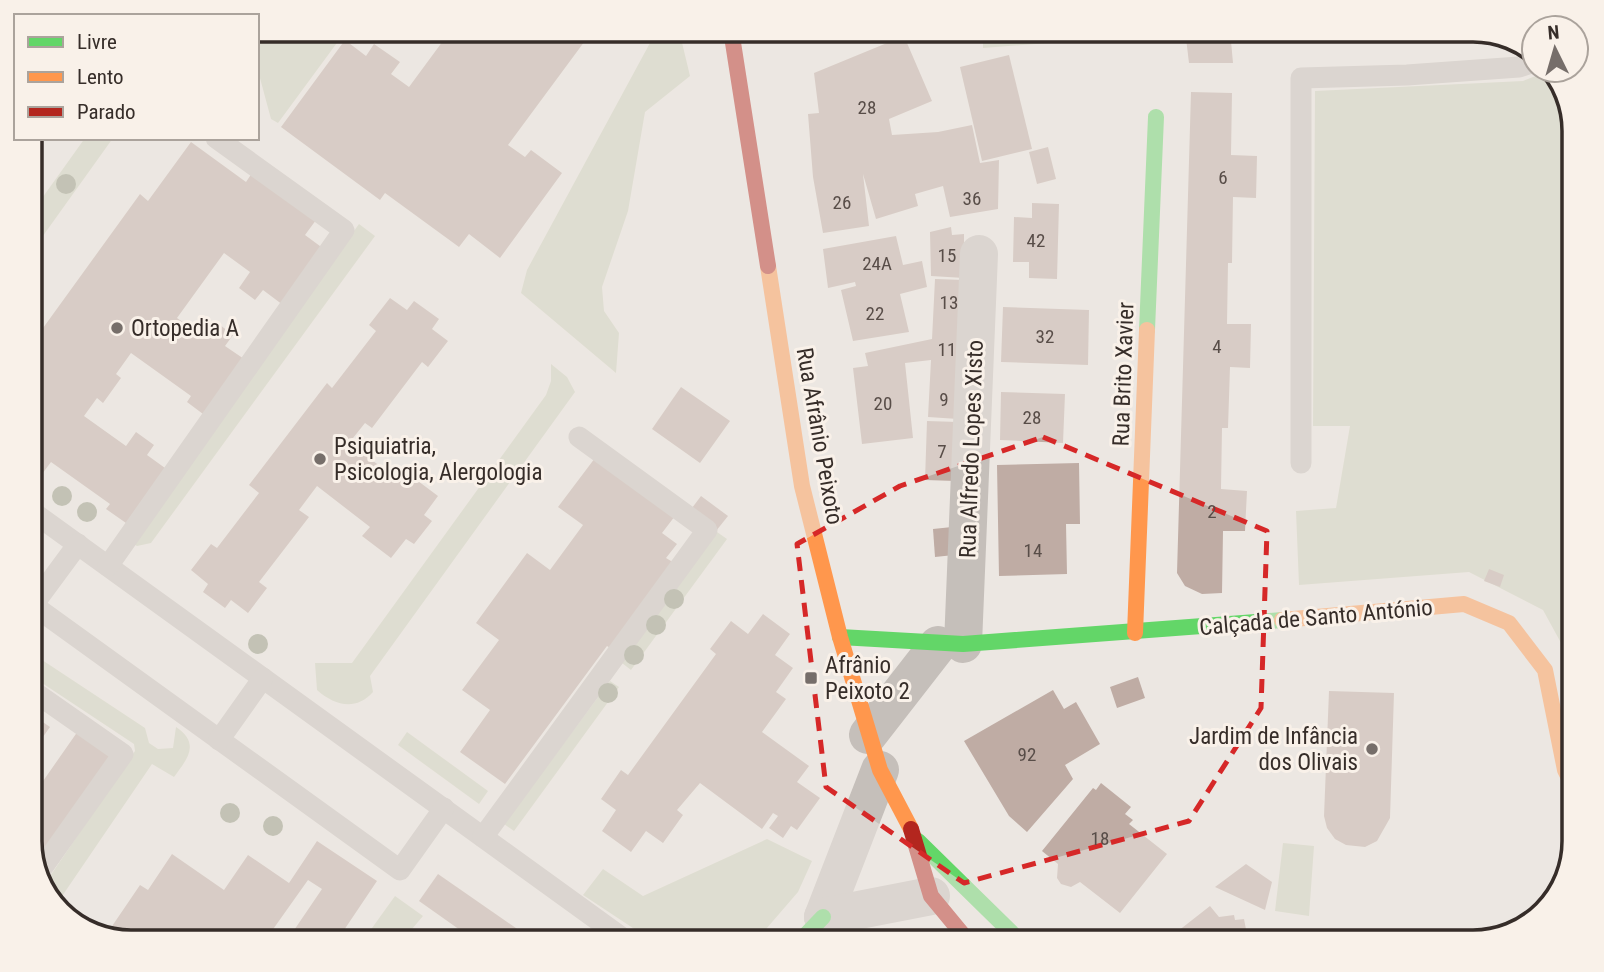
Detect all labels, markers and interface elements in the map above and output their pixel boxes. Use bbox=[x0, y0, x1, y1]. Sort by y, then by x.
legend bbox=[14, 14, 259, 140]
north arrow bbox=[1520, 14, 1590, 84]
text: N bbox=[1547, 21, 1560, 45]
text: Livre bbox=[77, 30, 117, 54]
text: Lento bbox=[77, 65, 124, 89]
house number: 28 bbox=[858, 96, 876, 119]
text: Parado bbox=[77, 100, 136, 124]
house number: 6 bbox=[1218, 166, 1228, 189]
house number: 36 bbox=[963, 187, 981, 210]
house number: 26 bbox=[833, 191, 851, 214]
house number: 42 bbox=[1027, 229, 1045, 252]
house number: 15 bbox=[938, 244, 956, 267]
house number: 24A bbox=[862, 252, 892, 275]
house number: 13 bbox=[940, 291, 958, 314]
street label: Rua Brito Xavier bbox=[1107, 301, 1140, 447]
house number: 22 bbox=[866, 302, 884, 325]
place label: Ortopedia A bbox=[131, 315, 239, 342]
marker: Ortopedia A bbox=[109, 320, 125, 336]
house number: 32 bbox=[1036, 325, 1054, 348]
house number: 4 bbox=[1212, 335, 1222, 358]
house number: 11 bbox=[938, 338, 956, 361]
street label: Rua Alfredo Lopes Xisto bbox=[954, 340, 989, 559]
street label: Rua Afrânio Peixoto bbox=[791, 346, 848, 527]
house number: 9 bbox=[939, 388, 949, 411]
house number: 20 bbox=[874, 392, 892, 415]
house number: 28 bbox=[1023, 406, 1041, 429]
place label: Psiquiatria, Psicologia, Alergologia bbox=[334, 433, 542, 486]
house number: 7 bbox=[937, 440, 947, 463]
marker: Psiquiatria, Psicologia, Alergologia bbox=[312, 451, 328, 467]
house number: 2 bbox=[1207, 500, 1217, 523]
house number: 14 bbox=[1024, 539, 1042, 562]
street label: Calçada de Santo António bbox=[1198, 594, 1434, 641]
place label: Afrânio Peixoto 2 bbox=[825, 652, 910, 705]
marker: Afrânio Peixoto 2 bbox=[803, 670, 819, 686]
place label: Jardim de Infância dos Olivais bbox=[1189, 723, 1358, 776]
marker: Jardim de Infância dos Olivais bbox=[1364, 741, 1380, 757]
house number: 92 bbox=[1018, 743, 1036, 766]
house number: 18 bbox=[1091, 827, 1109, 850]

